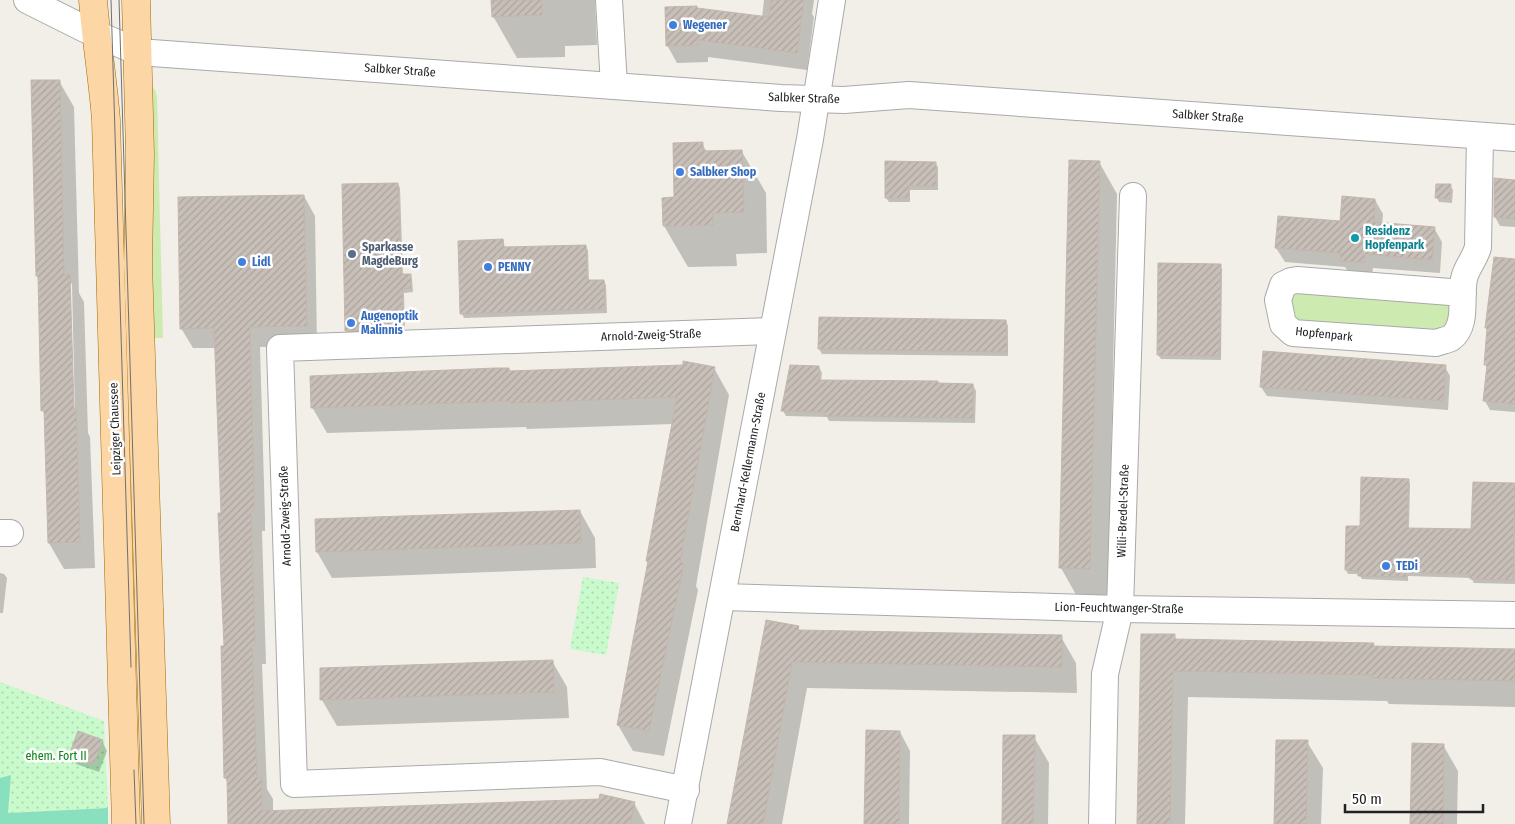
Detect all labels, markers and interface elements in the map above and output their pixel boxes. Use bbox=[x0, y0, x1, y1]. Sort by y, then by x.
place label: Wegener bbox=[683, 18, 727, 32]
marker: Wegener bbox=[667, 19, 679, 31]
street label: Salbker Straße bbox=[364, 61, 436, 79]
street label: Salbker Straße bbox=[768, 90, 840, 106]
street label: Salbker Straße bbox=[1172, 107, 1244, 125]
place label: Salbker Shop bbox=[690, 165, 757, 179]
marker: Salbker Shop bbox=[674, 166, 686, 178]
place label: Residenz Hopfenpark bbox=[1365, 224, 1425, 252]
marker: Residenz Hopfenpark bbox=[1349, 232, 1361, 244]
place label: Sparkasse MagdeBurg bbox=[362, 240, 418, 268]
marker: Sparkasse MagdeBurg bbox=[346, 248, 358, 260]
place label: Lidl bbox=[252, 255, 271, 269]
marker: Lidl bbox=[236, 256, 248, 268]
place label: PENNY bbox=[498, 260, 532, 274]
marker: PENNY bbox=[482, 261, 494, 273]
place label: Augenoptik Malinnis bbox=[360, 309, 419, 337]
marker: Augenoptik Malinnis bbox=[345, 317, 357, 329]
street label: Hopfenpark bbox=[1295, 324, 1354, 344]
street label: Arnold-Zweig-Straße bbox=[601, 326, 702, 344]
street label: Leipziger Chaussee bbox=[106, 382, 124, 476]
street label: Bernhard-Kellermann-Straße bbox=[728, 391, 768, 533]
street label: Willi-Bredel-Straße bbox=[1114, 464, 1132, 558]
street label: Arnold-Zweig-Straße bbox=[276, 465, 294, 566]
place label: TEDi bbox=[1396, 559, 1418, 573]
marker: TEDi bbox=[1380, 560, 1392, 572]
street label: Lion-Feuchtwanger-Straße bbox=[1054, 600, 1184, 616]
park label: ehem. Fort II bbox=[25, 749, 87, 763]
scale bar bbox=[1345, 782, 1482, 814]
text: 50 m bbox=[1352, 790, 1382, 808]

